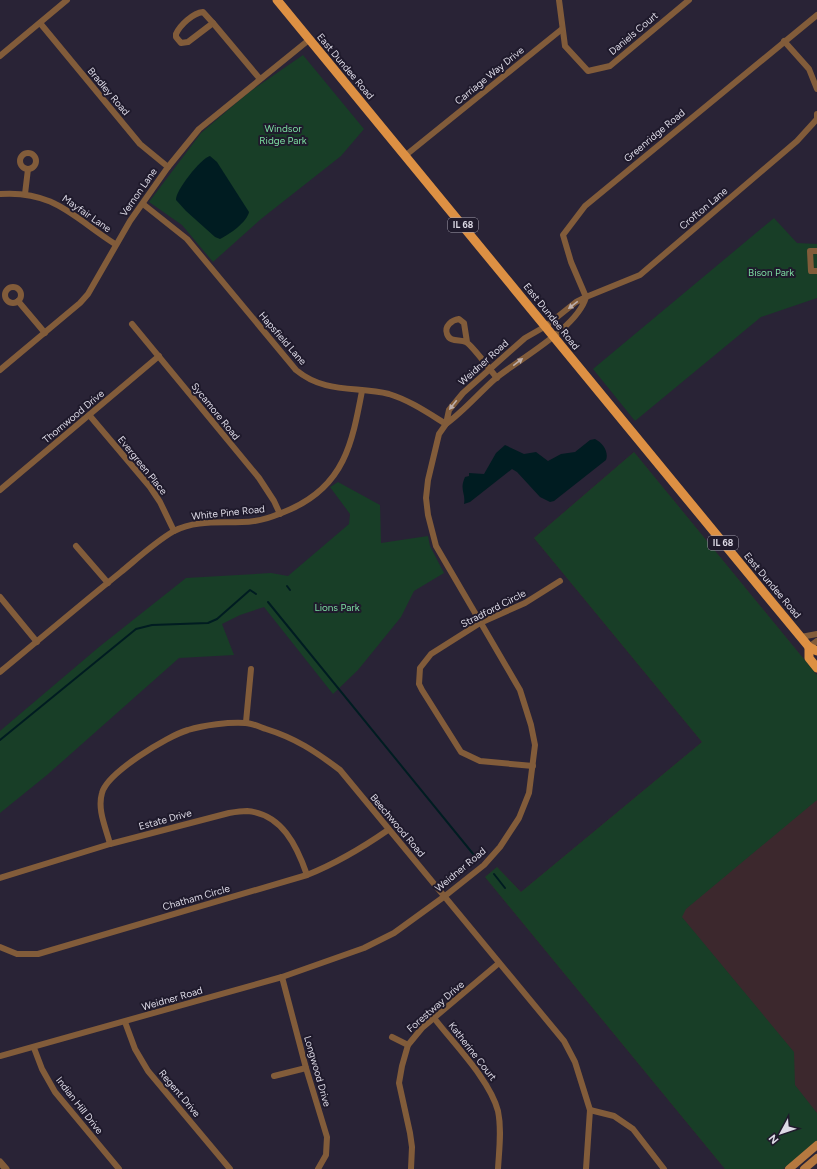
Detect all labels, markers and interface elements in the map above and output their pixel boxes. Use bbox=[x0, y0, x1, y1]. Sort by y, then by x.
street label: Daniels Court bbox=[606, 9, 661, 58]
street label: East Dundee Road bbox=[314, 31, 377, 102]
street label: Carriage Way Drive bbox=[452, 43, 527, 107]
street label: Bradley Road bbox=[85, 65, 133, 118]
street label: Greenridge Road bbox=[621, 106, 688, 165]
park label: Windsor Ridge Park bbox=[259, 122, 307, 147]
street label: Vernon Lane bbox=[117, 165, 160, 219]
street label: Crofton Lane bbox=[677, 184, 731, 232]
street label: Mayfair Lane bbox=[60, 192, 114, 235]
road number: IL 68 bbox=[448, 218, 478, 232]
park label: Bison Park bbox=[748, 266, 794, 279]
street label: East Dundee Road bbox=[521, 280, 583, 352]
one-way arrow bbox=[567, 301, 578, 309]
street label: Hapsfield Lane bbox=[256, 309, 310, 368]
street label: Weidner Road bbox=[456, 336, 511, 388]
one-way arrow bbox=[513, 358, 523, 366]
street label: Sycamore Road bbox=[188, 380, 243, 443]
street label: Thornwood Drive bbox=[40, 386, 107, 446]
one-way arrow bbox=[449, 400, 457, 411]
street label: Evergreen Place bbox=[115, 433, 171, 498]
street label: White Pine Road bbox=[191, 502, 266, 523]
road number: IL 68 bbox=[708, 536, 738, 550]
street label: East Dundee Road bbox=[741, 550, 804, 621]
street label: Stradford Circle bbox=[458, 586, 528, 630]
park label: Lions Park bbox=[314, 601, 360, 614]
street label: Beechwood Road bbox=[367, 791, 428, 860]
street label: Estate Drive bbox=[137, 806, 194, 833]
street label: Weidner Road bbox=[432, 844, 489, 895]
street label: Chatham Circle bbox=[161, 882, 232, 913]
street label: Forestway Drive bbox=[404, 977, 467, 1035]
street label: Weidner Road bbox=[140, 984, 204, 1013]
street label: Katherine Court bbox=[446, 1019, 500, 1083]
street label: Longwood Drive bbox=[301, 1034, 334, 1109]
street label: Regent Drive bbox=[156, 1067, 204, 1120]
street label: Indian Hill Drive bbox=[53, 1074, 106, 1137]
north arrow bbox=[761, 1113, 801, 1153]
text: N bbox=[766, 1132, 781, 1147]

